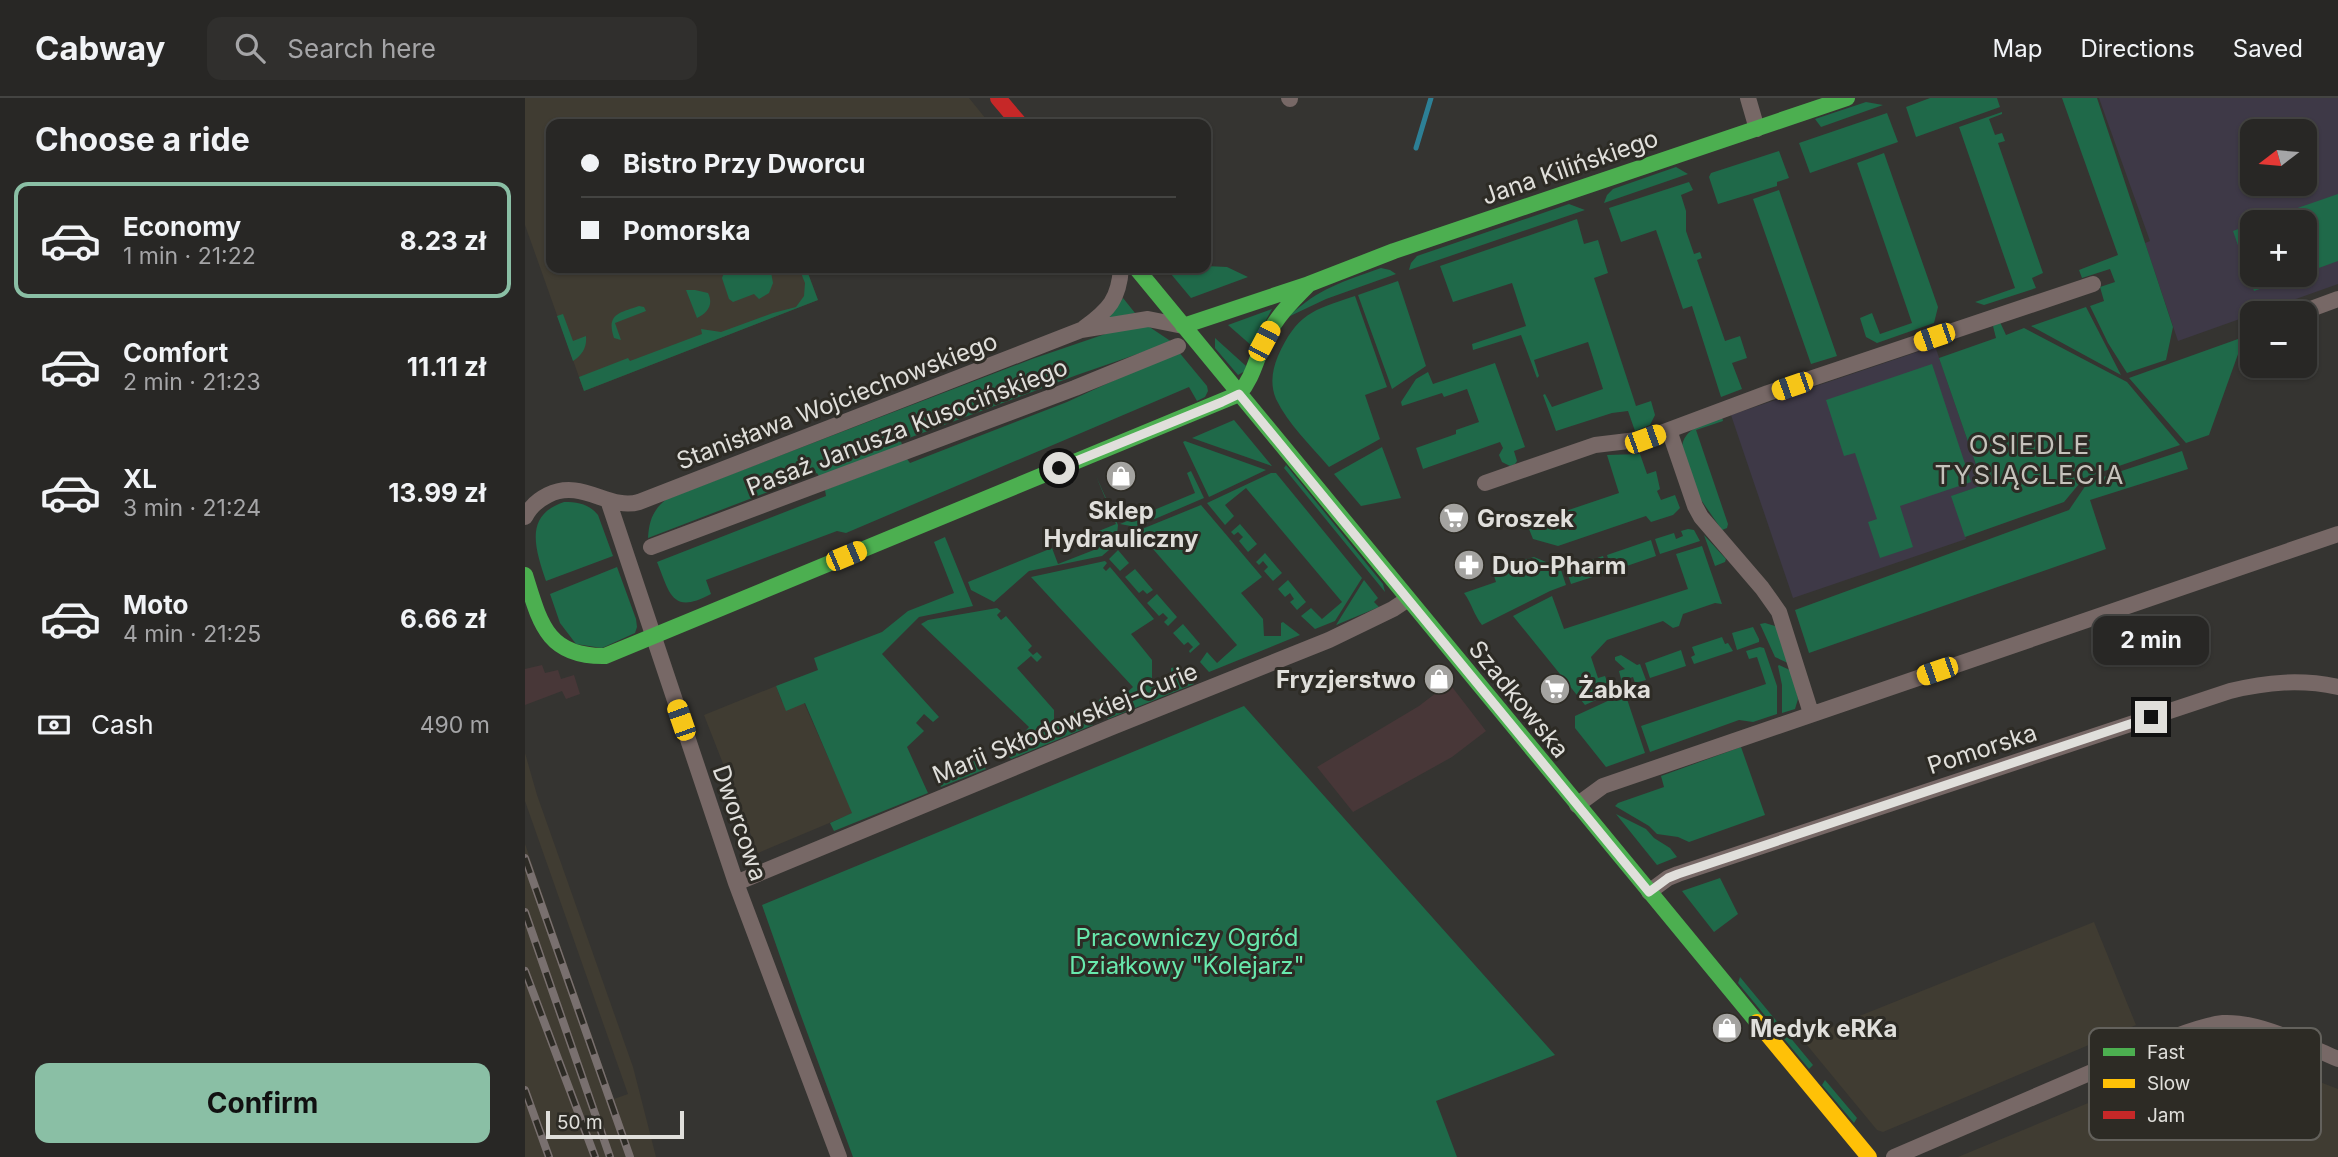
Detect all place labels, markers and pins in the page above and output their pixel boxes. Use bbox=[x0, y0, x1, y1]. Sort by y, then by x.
shop icon: Sklep Hydrauliczny bbox=[1104, 459, 1138, 493]
place label: Sklep Hydrauliczny bbox=[1043, 496, 1199, 553]
supermarket icon: Groszek bbox=[1437, 501, 1471, 535]
place label: Groszek bbox=[1477, 504, 1574, 533]
pharmacy icon: Duo-Pharm bbox=[1452, 548, 1486, 582]
place label: Duo-Pharm bbox=[1492, 551, 1627, 580]
shop icon: Fryzjerstwo bbox=[1422, 662, 1456, 696]
place label: Fryzjerstwo bbox=[1276, 665, 1416, 694]
supermarket icon: Żabka bbox=[1538, 672, 1572, 706]
place label: Żabka bbox=[1578, 674, 1651, 704]
shop icon: Medyk eRKa bbox=[1710, 1011, 1744, 1045]
place label: Medyk eRKa bbox=[1750, 1014, 1897, 1043]

